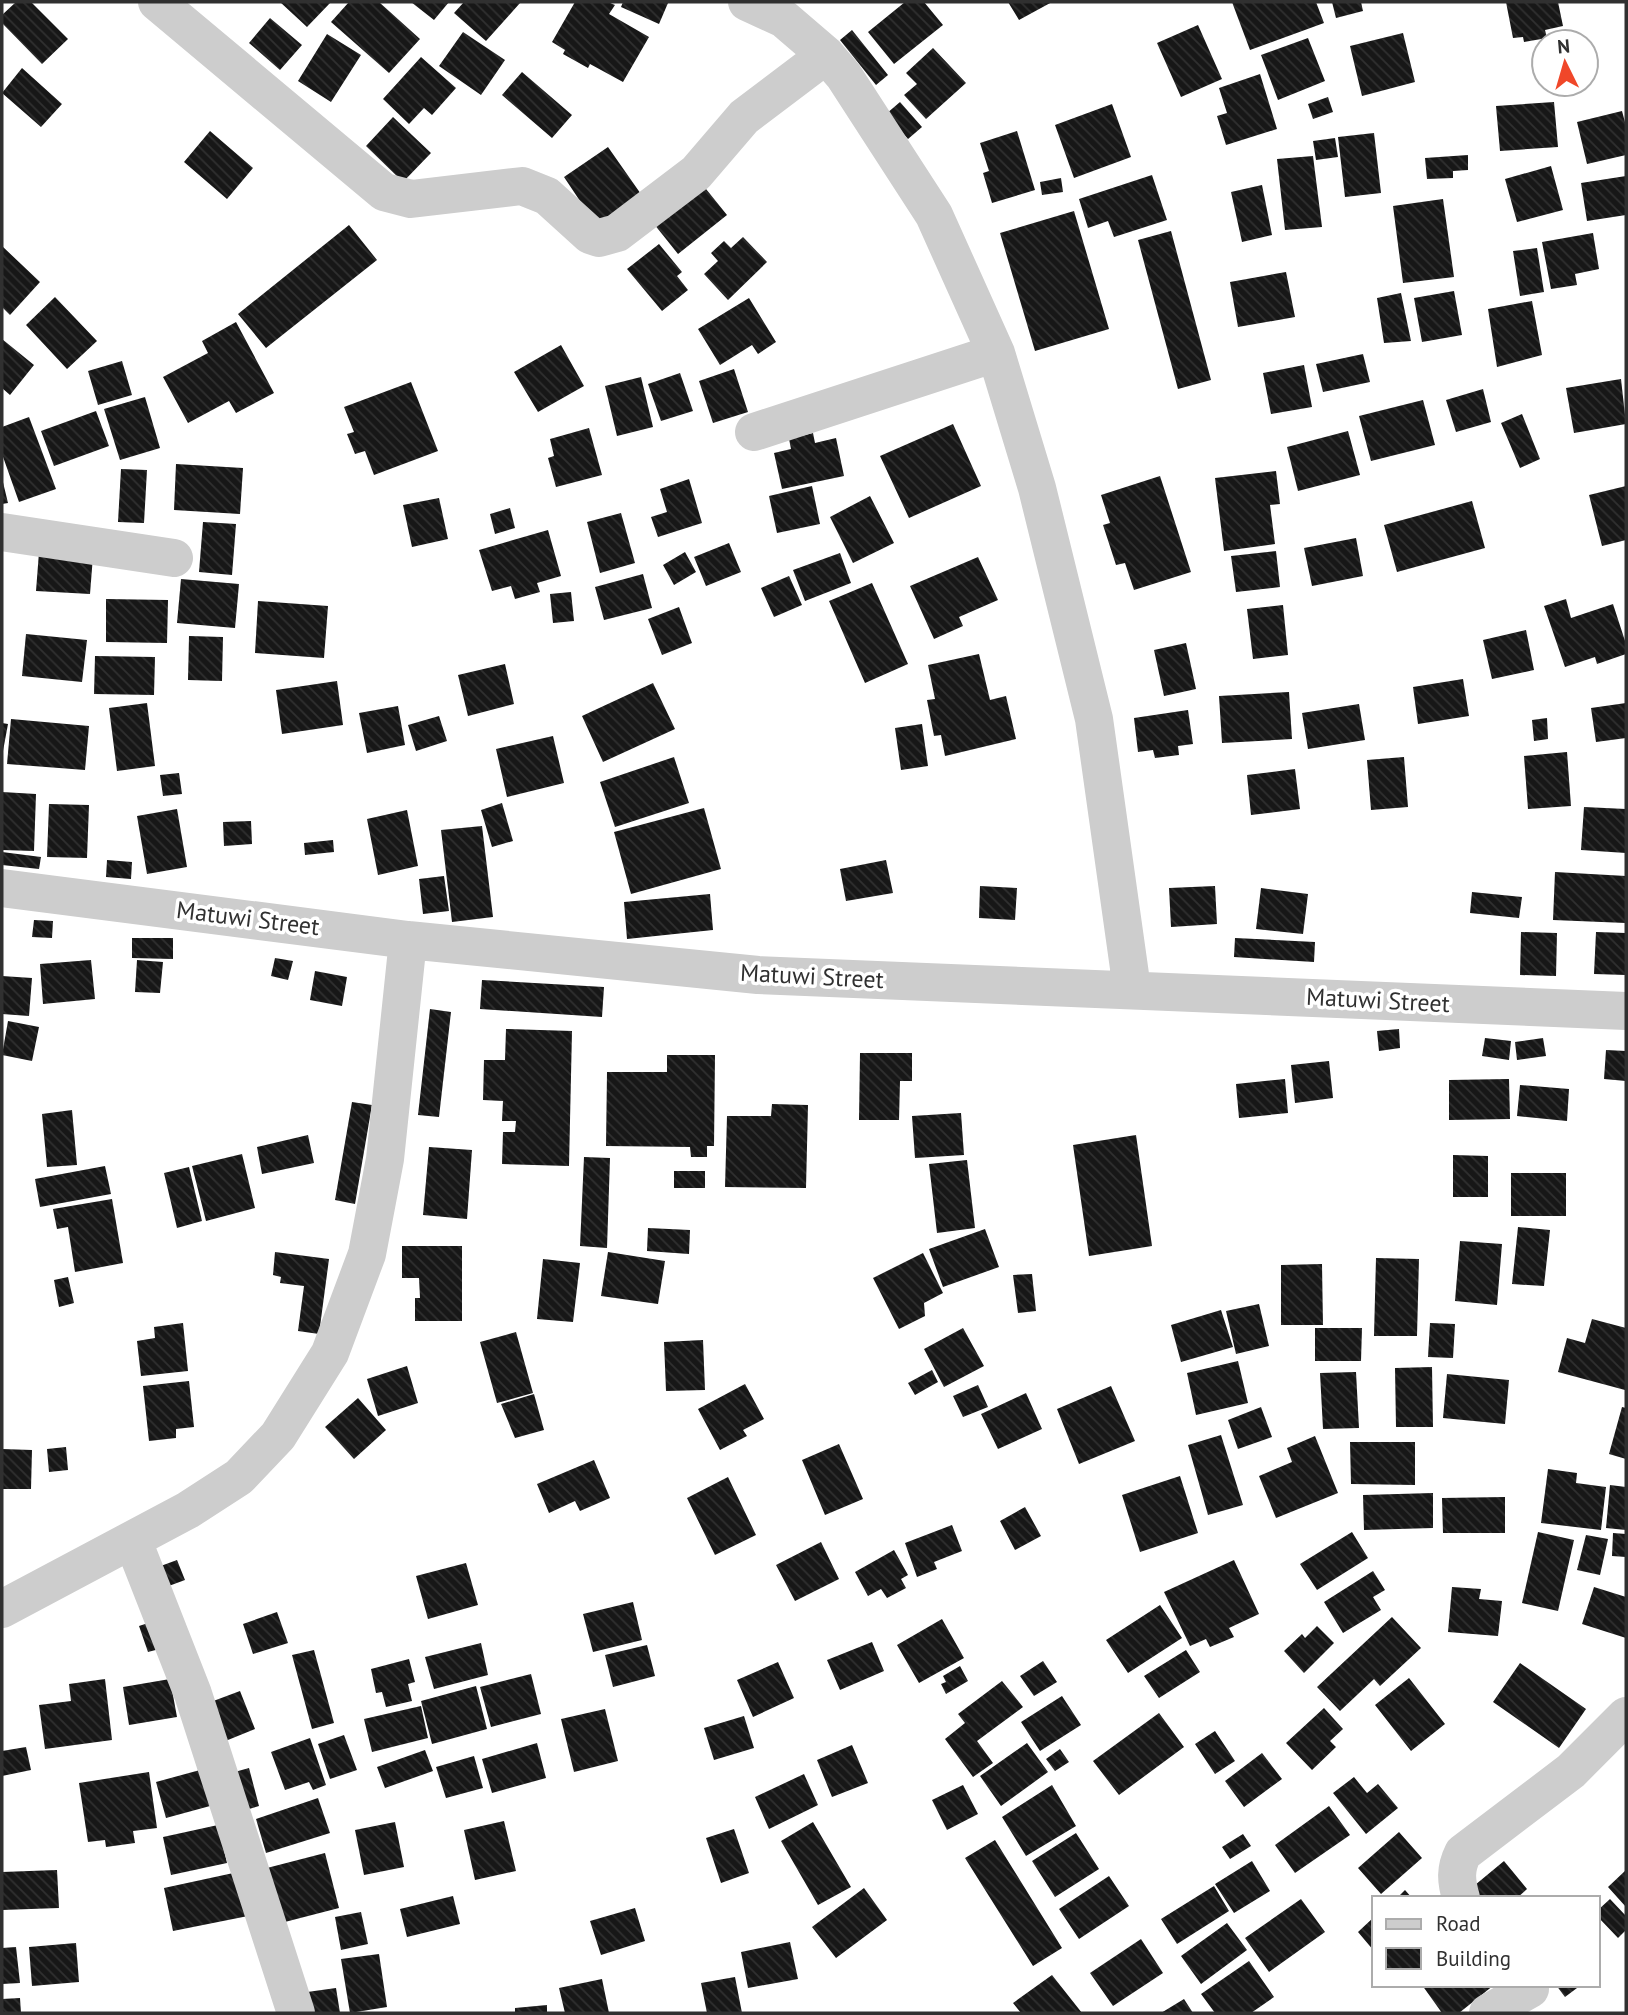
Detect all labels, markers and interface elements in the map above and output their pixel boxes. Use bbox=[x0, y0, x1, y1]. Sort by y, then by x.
north arrow bbox=[1530, 28, 1600, 98]
text: N bbox=[1556, 34, 1571, 59]
street label: Matuwi Street bbox=[175, 894, 321, 942]
street label: Matuwi Street bbox=[739, 957, 885, 995]
street label: Matuwi Street bbox=[1305, 981, 1451, 1019]
legend bbox=[1372, 1896, 1600, 1987]
text: Road bbox=[1436, 1910, 1480, 1937]
text: Building bbox=[1436, 1945, 1511, 1972]

